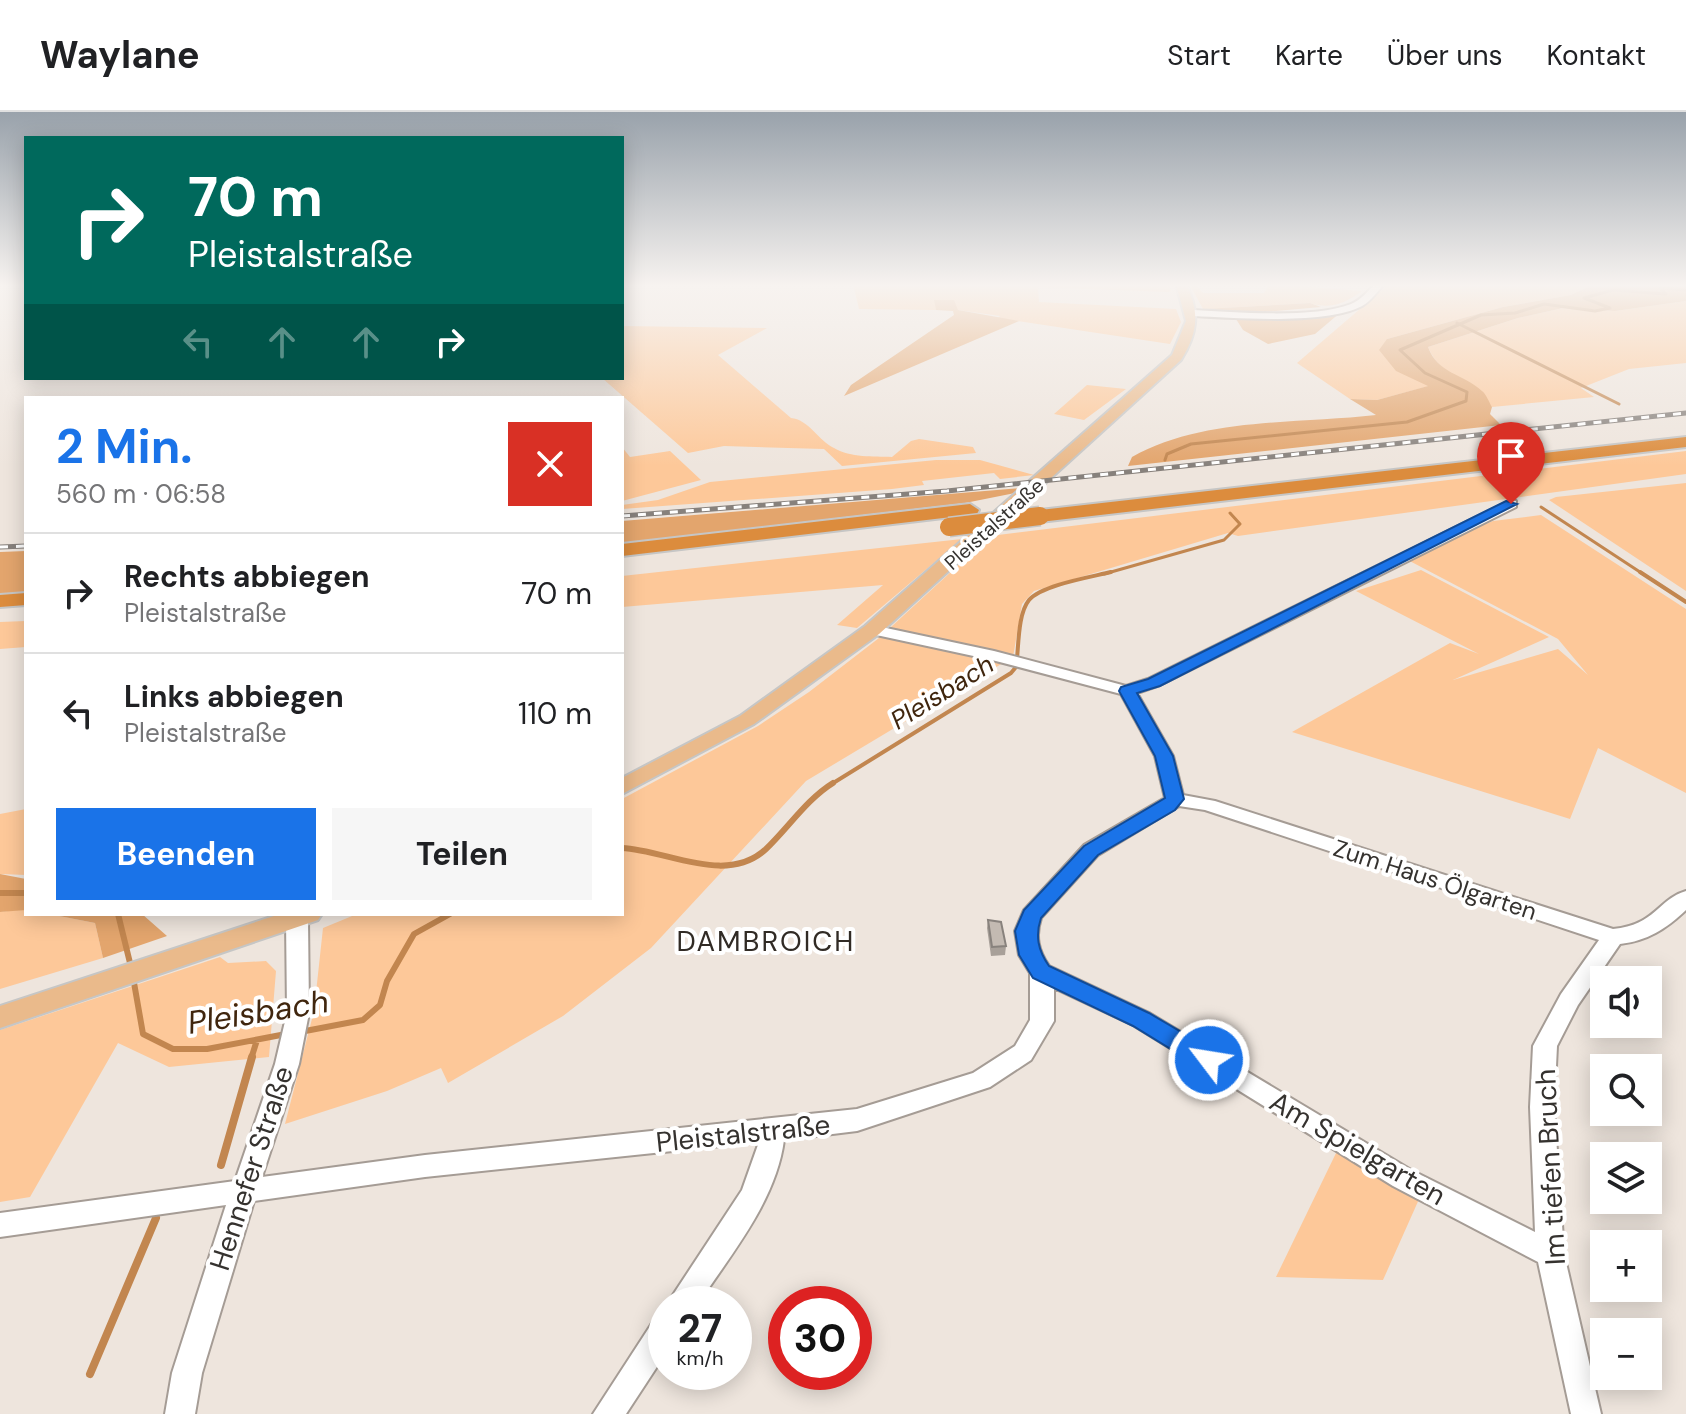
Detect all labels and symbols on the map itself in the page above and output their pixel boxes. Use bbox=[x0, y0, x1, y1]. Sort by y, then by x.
pin bbox=[1477, 422, 1545, 504]
street label: Pleistalstraße bbox=[939, 473, 1049, 575]
water label: Pleisbach bbox=[884, 647, 1000, 737]
street label: Zum Haus Ölgarten bbox=[1330, 832, 1541, 927]
district label: DAMBROICH bbox=[677, 923, 855, 960]
water label: Pleisbach bbox=[184, 980, 332, 1044]
position arrow bbox=[1167, 1018, 1251, 1102]
street label: Hennefer Straße bbox=[201, 1061, 302, 1275]
street label: Im tiefen Bruch bbox=[1527, 1068, 1574, 1266]
street label: Am Spielgarten bbox=[1263, 1083, 1452, 1214]
street label: Pleistalstraße bbox=[654, 1106, 832, 1161]
speed limit sign: 30 bbox=[768, 1286, 872, 1390]

